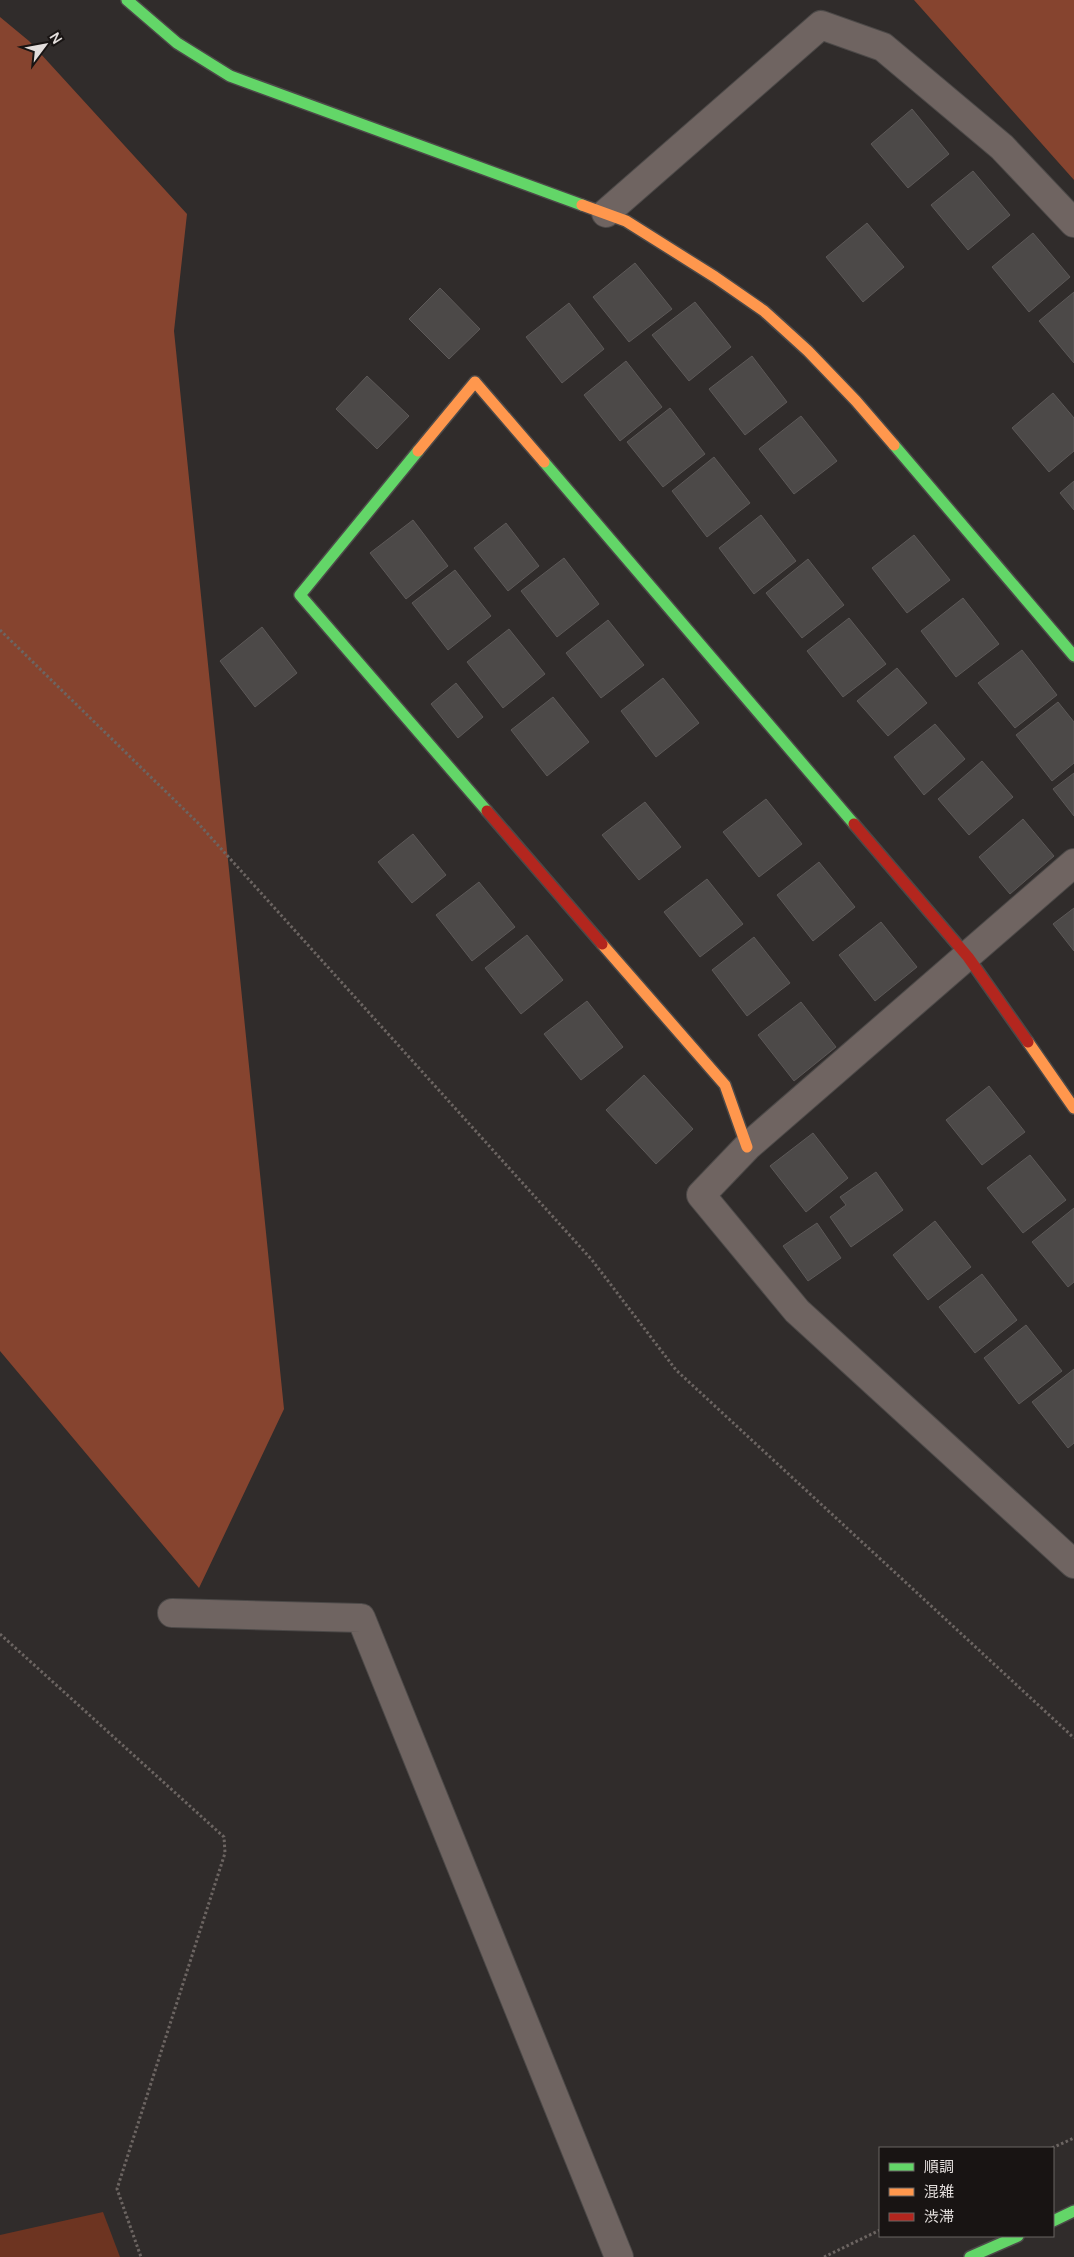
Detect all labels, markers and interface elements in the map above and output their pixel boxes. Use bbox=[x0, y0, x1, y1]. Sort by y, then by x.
north arrow bbox=[20, 20, 70, 70]
text: N bbox=[46, 29, 67, 47]
legend bbox=[879, 2147, 1054, 2237]
text: 順調 bbox=[924, 2156, 954, 2177]
text: 混雑 bbox=[924, 2181, 954, 2202]
text: 渋滞 bbox=[924, 2206, 954, 2227]

